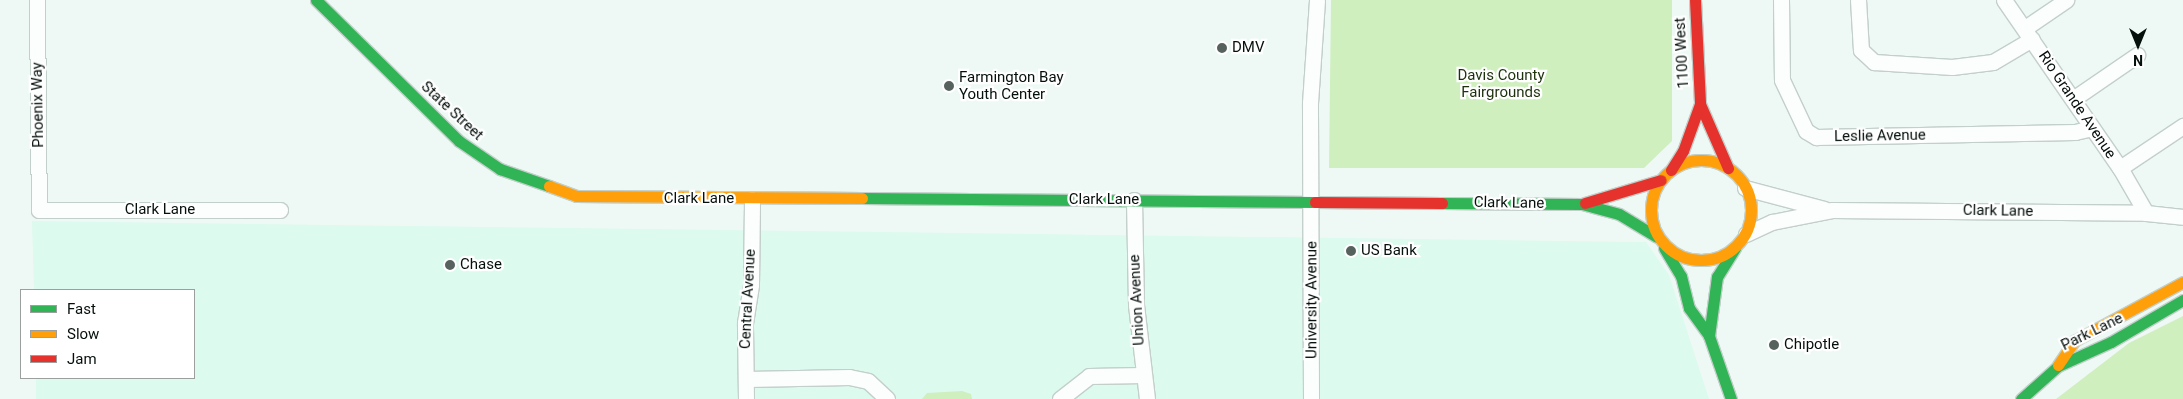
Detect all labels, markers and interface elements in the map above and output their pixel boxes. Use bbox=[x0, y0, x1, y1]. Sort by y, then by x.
street label: 1100 West bbox=[1671, 17, 1693, 89]
north arrow bbox=[2113, 20, 2163, 70]
place label: DMV bbox=[1232, 39, 1264, 57]
marker: DMV bbox=[1216, 42, 1228, 54]
street label: Rio Grande Avenue bbox=[2034, 48, 2120, 162]
text: N bbox=[2133, 52, 2143, 68]
street label: Phoenix Way bbox=[28, 62, 48, 148]
park label: Davis County Fairgrounds bbox=[1457, 66, 1545, 101]
place label: Farmington Bay Youth Center bbox=[959, 68, 1064, 103]
street label: State Street bbox=[417, 78, 487, 144]
marker: Farmington Bay Youth Center bbox=[943, 80, 955, 92]
street label: Leslie Avenue bbox=[1834, 126, 1926, 146]
street label: Clark Lane bbox=[664, 190, 734, 208]
street label: Clark Lane bbox=[1069, 191, 1139, 209]
street label: Clark Lane bbox=[1474, 193, 1544, 213]
street label: Clark Lane bbox=[125, 201, 195, 219]
street label: Clark Lane bbox=[1963, 201, 2033, 221]
street label: University Avenue bbox=[1303, 241, 1321, 359]
place label: US Bank bbox=[1361, 242, 1417, 260]
marker: US Bank bbox=[1345, 245, 1357, 257]
street label: Central Avenue bbox=[736, 248, 760, 350]
street label: Union Avenue bbox=[1126, 254, 1148, 346]
place label: Chase bbox=[460, 256, 502, 274]
marker: Chase bbox=[444, 259, 456, 271]
legend bbox=[20, 289, 195, 379]
text: Fast bbox=[67, 300, 96, 318]
street label: Park Lane bbox=[2058, 309, 2126, 355]
text: Slow bbox=[67, 325, 99, 343]
place label: Chipotle bbox=[1784, 336, 1839, 354]
marker: Chipotle bbox=[1768, 339, 1780, 351]
text: Jam bbox=[67, 350, 97, 368]

